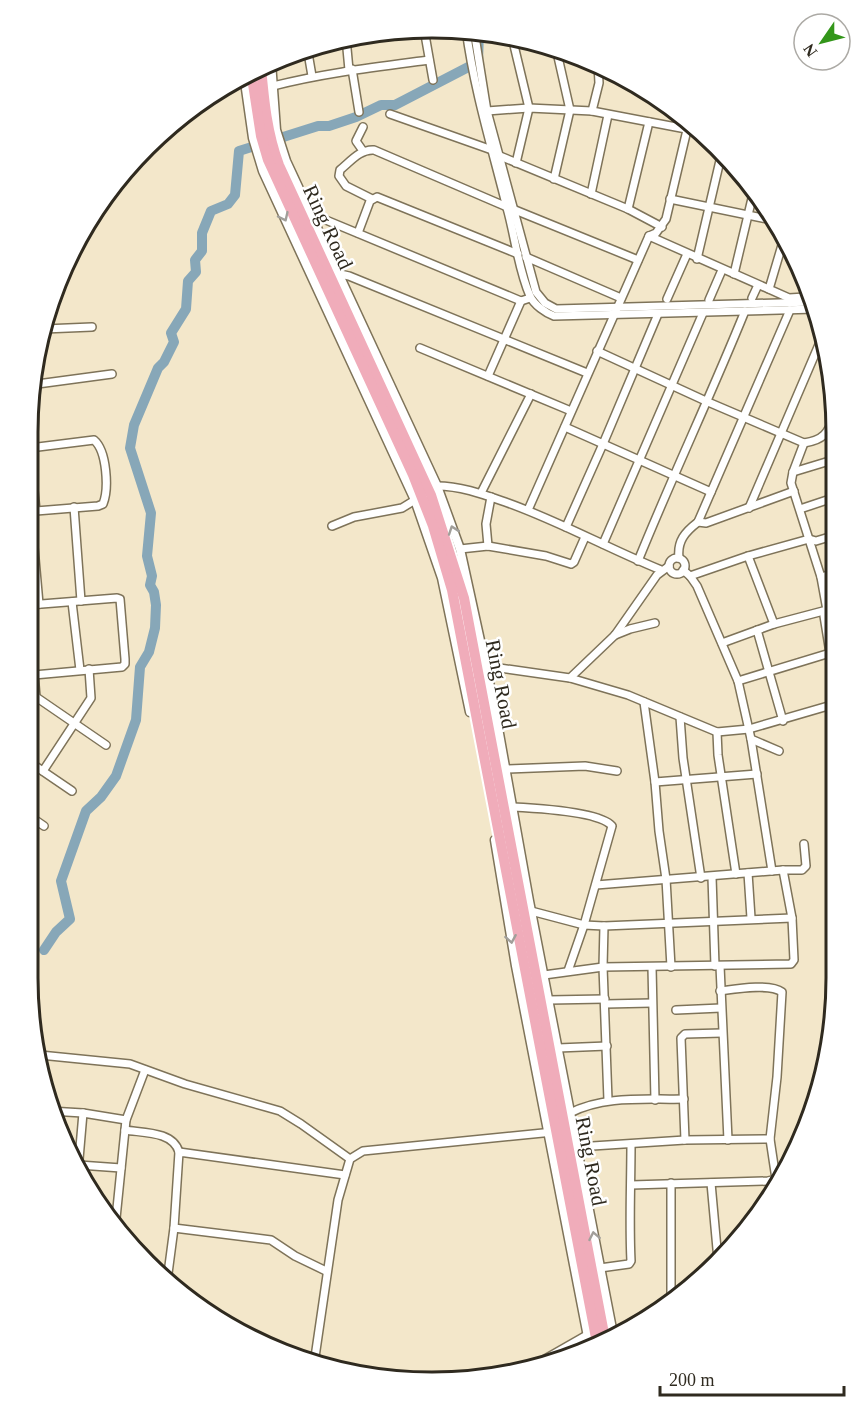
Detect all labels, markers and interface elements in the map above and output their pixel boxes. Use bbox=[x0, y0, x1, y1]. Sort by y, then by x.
north arrow bbox=[792, 12, 852, 72]
text: N bbox=[800, 40, 820, 60]
street label: Ring Road bbox=[298, 181, 358, 273]
one-way arrow bbox=[277, 210, 289, 221]
one-way arrow bbox=[448, 525, 461, 536]
street label: Ring Road bbox=[481, 637, 522, 731]
one-way arrow bbox=[504, 933, 517, 943]
street label: Ring Road bbox=[571, 1114, 612, 1208]
one-way arrow bbox=[588, 1231, 601, 1241]
scale bar bbox=[660, 1359, 844, 1397]
text: 200 m bbox=[669, 1370, 715, 1390]

